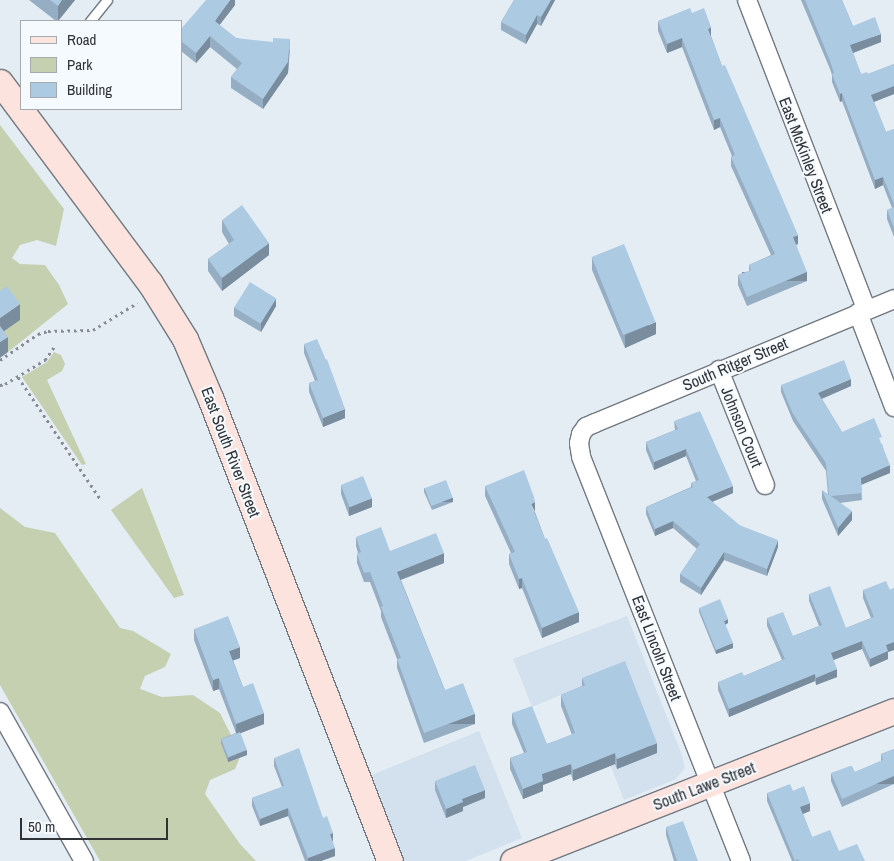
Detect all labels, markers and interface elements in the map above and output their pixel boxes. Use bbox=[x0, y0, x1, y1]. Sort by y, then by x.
legend bbox=[20, 20, 182, 110]
text: Road bbox=[67, 29, 96, 50]
text: Park bbox=[67, 54, 92, 75]
text: Building bbox=[67, 79, 112, 100]
street label: East McKinley Street bbox=[775, 94, 837, 216]
street label: South Ritger Street bbox=[680, 333, 790, 395]
street label: East South River Street bbox=[197, 384, 265, 520]
street label: Johnson Court bbox=[717, 384, 767, 470]
street label: East Lincoln Street bbox=[628, 593, 686, 703]
street label: South Lawe Street bbox=[650, 758, 758, 814]
scale bar bbox=[22, 808, 170, 840]
text: 50 m bbox=[28, 816, 55, 837]

